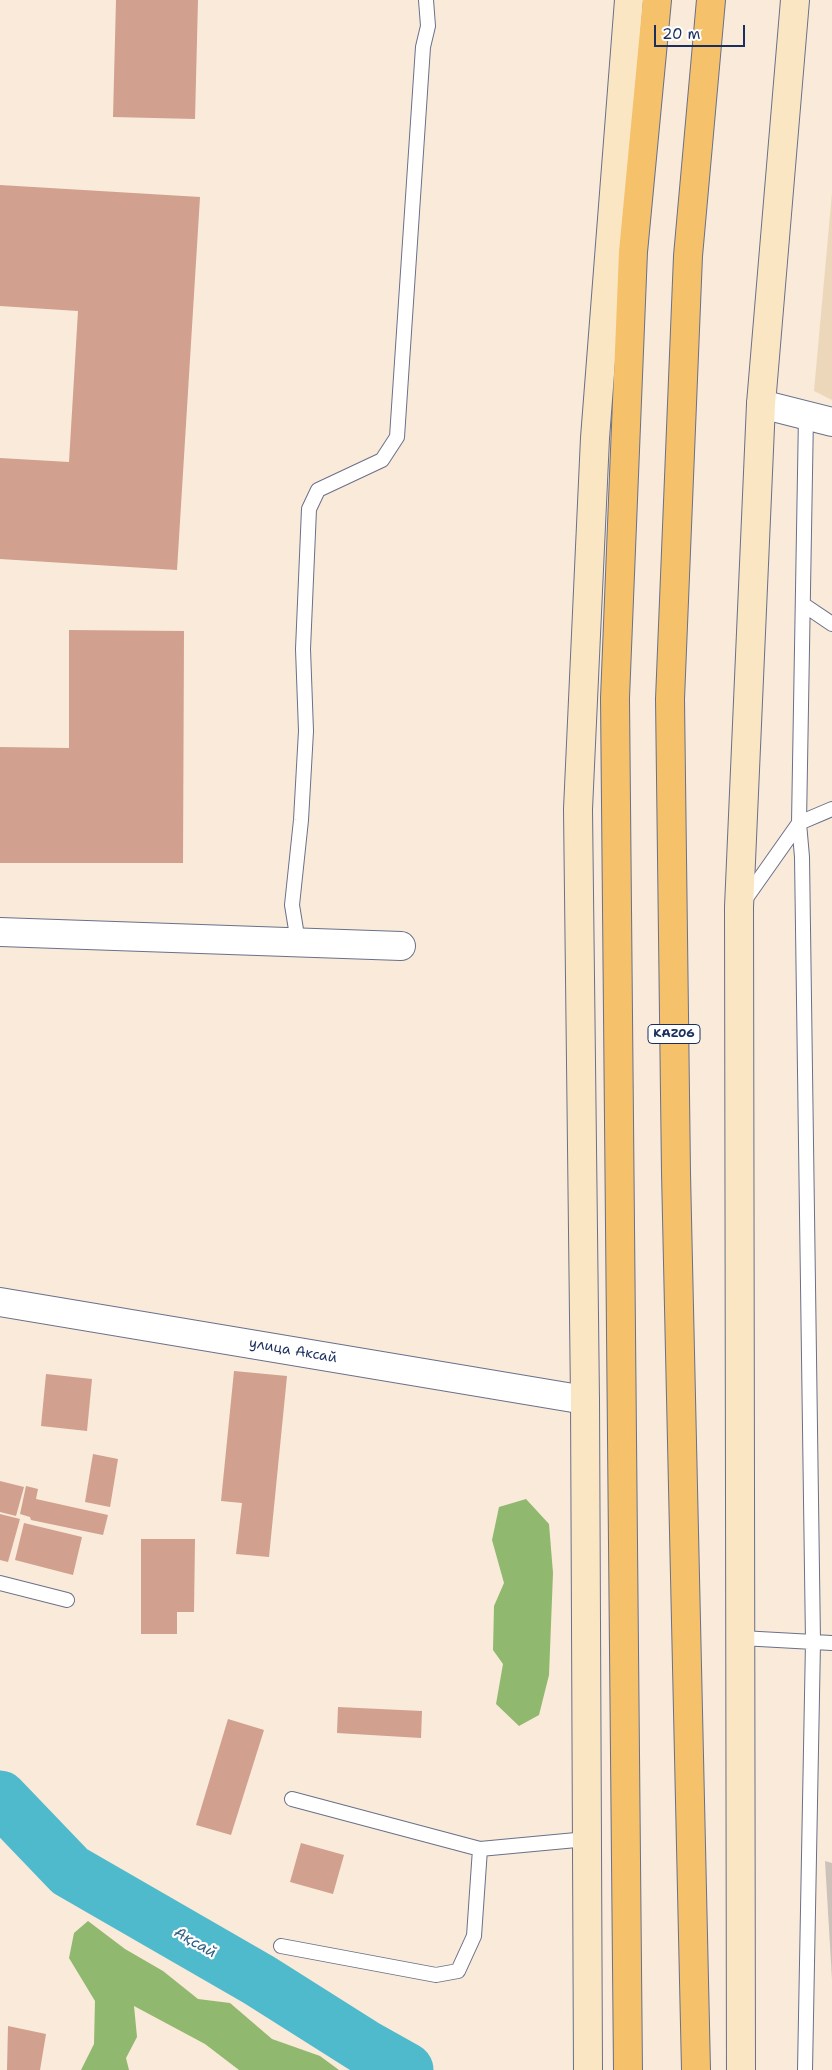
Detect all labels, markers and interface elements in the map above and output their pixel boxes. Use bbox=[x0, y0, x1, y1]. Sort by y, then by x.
scale bar bbox=[657, 15, 748, 47]
text: 20 m bbox=[662, 24, 701, 44]
road number: KАZ06 bbox=[648, 1024, 700, 1044]
street label: улица Аксай bbox=[248, 1335, 338, 1367]
water label: Ақсай bbox=[171, 1924, 219, 1962]

